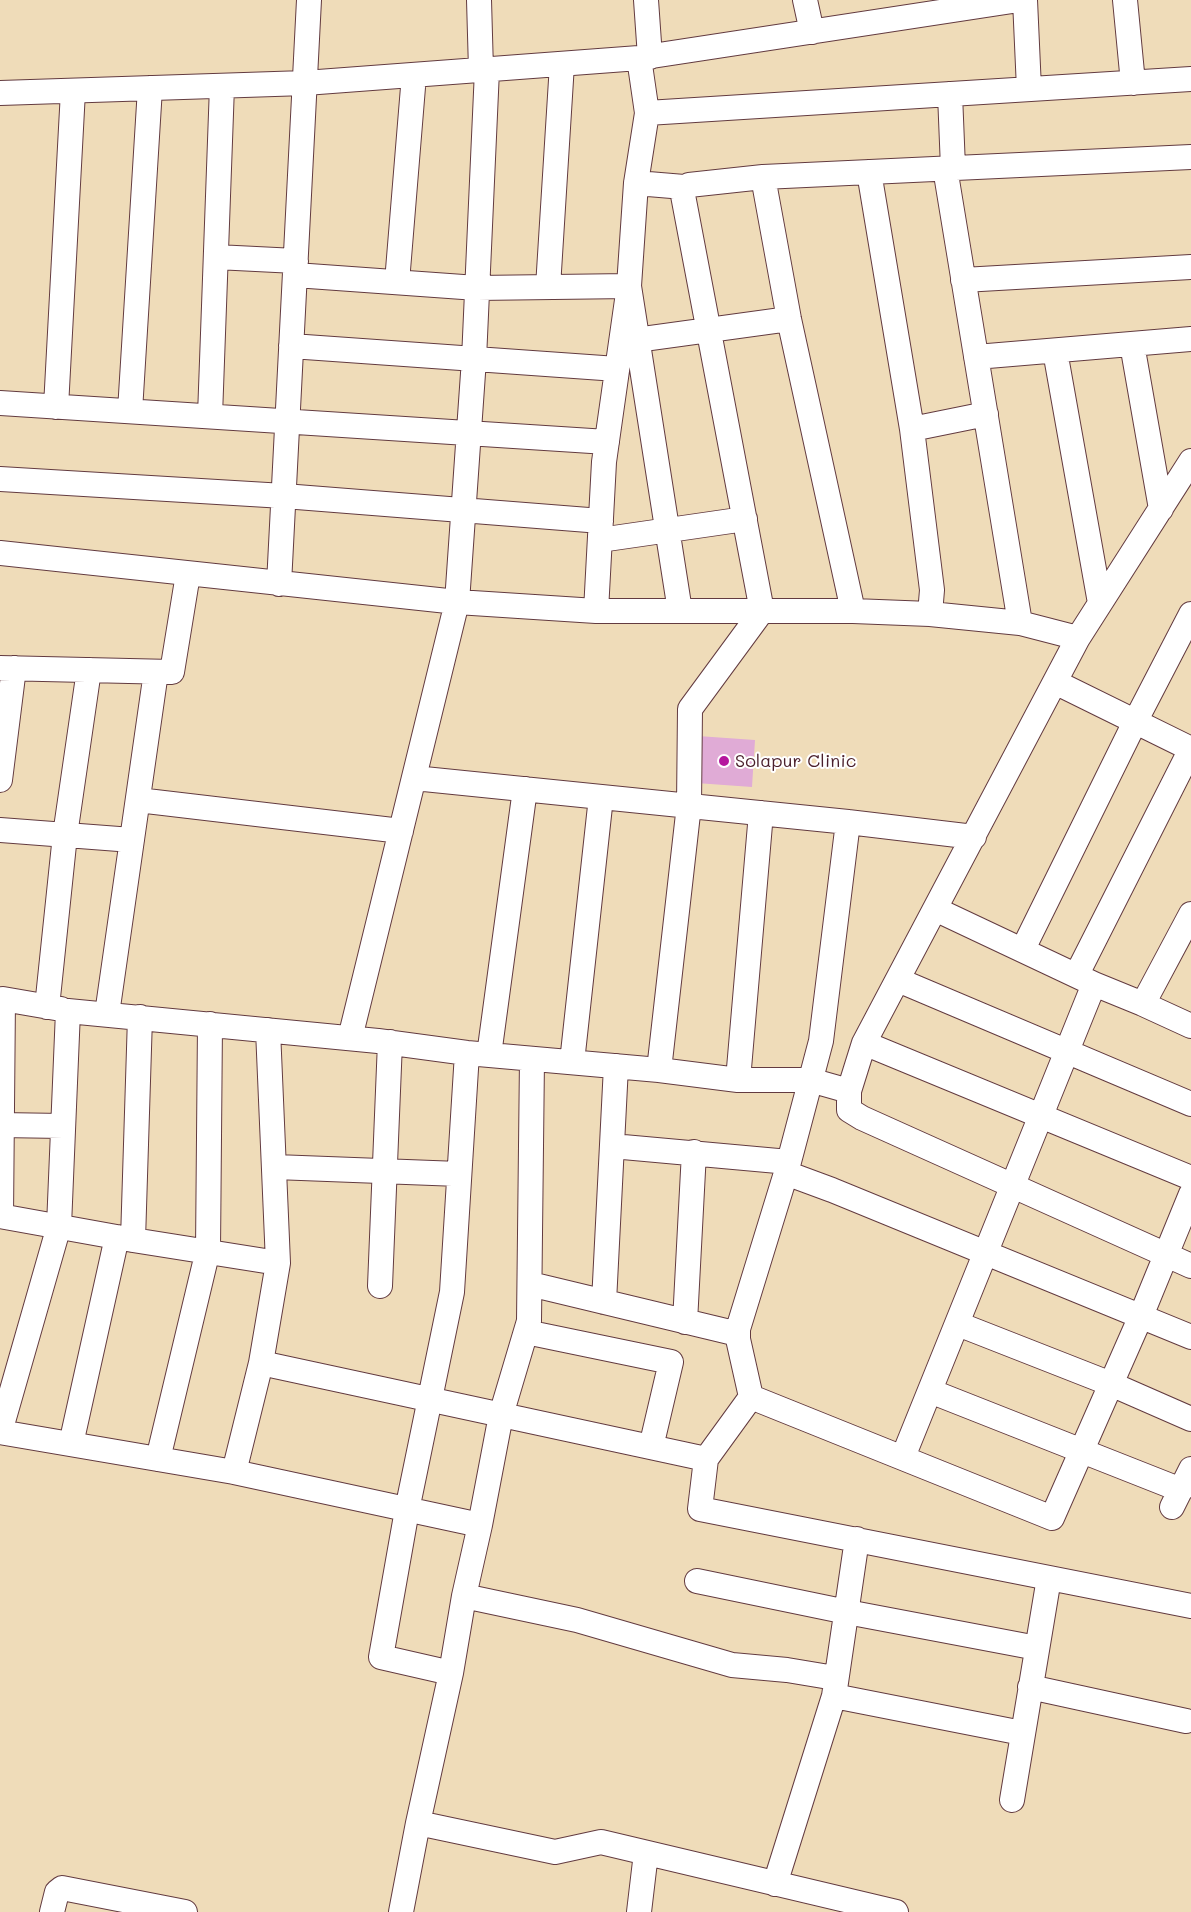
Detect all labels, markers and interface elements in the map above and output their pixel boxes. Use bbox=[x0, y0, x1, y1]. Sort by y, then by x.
place label: Solapur Clinic bbox=[735, 750, 856, 772]
marker: Solapur Clinic bbox=[717, 754, 731, 768]

